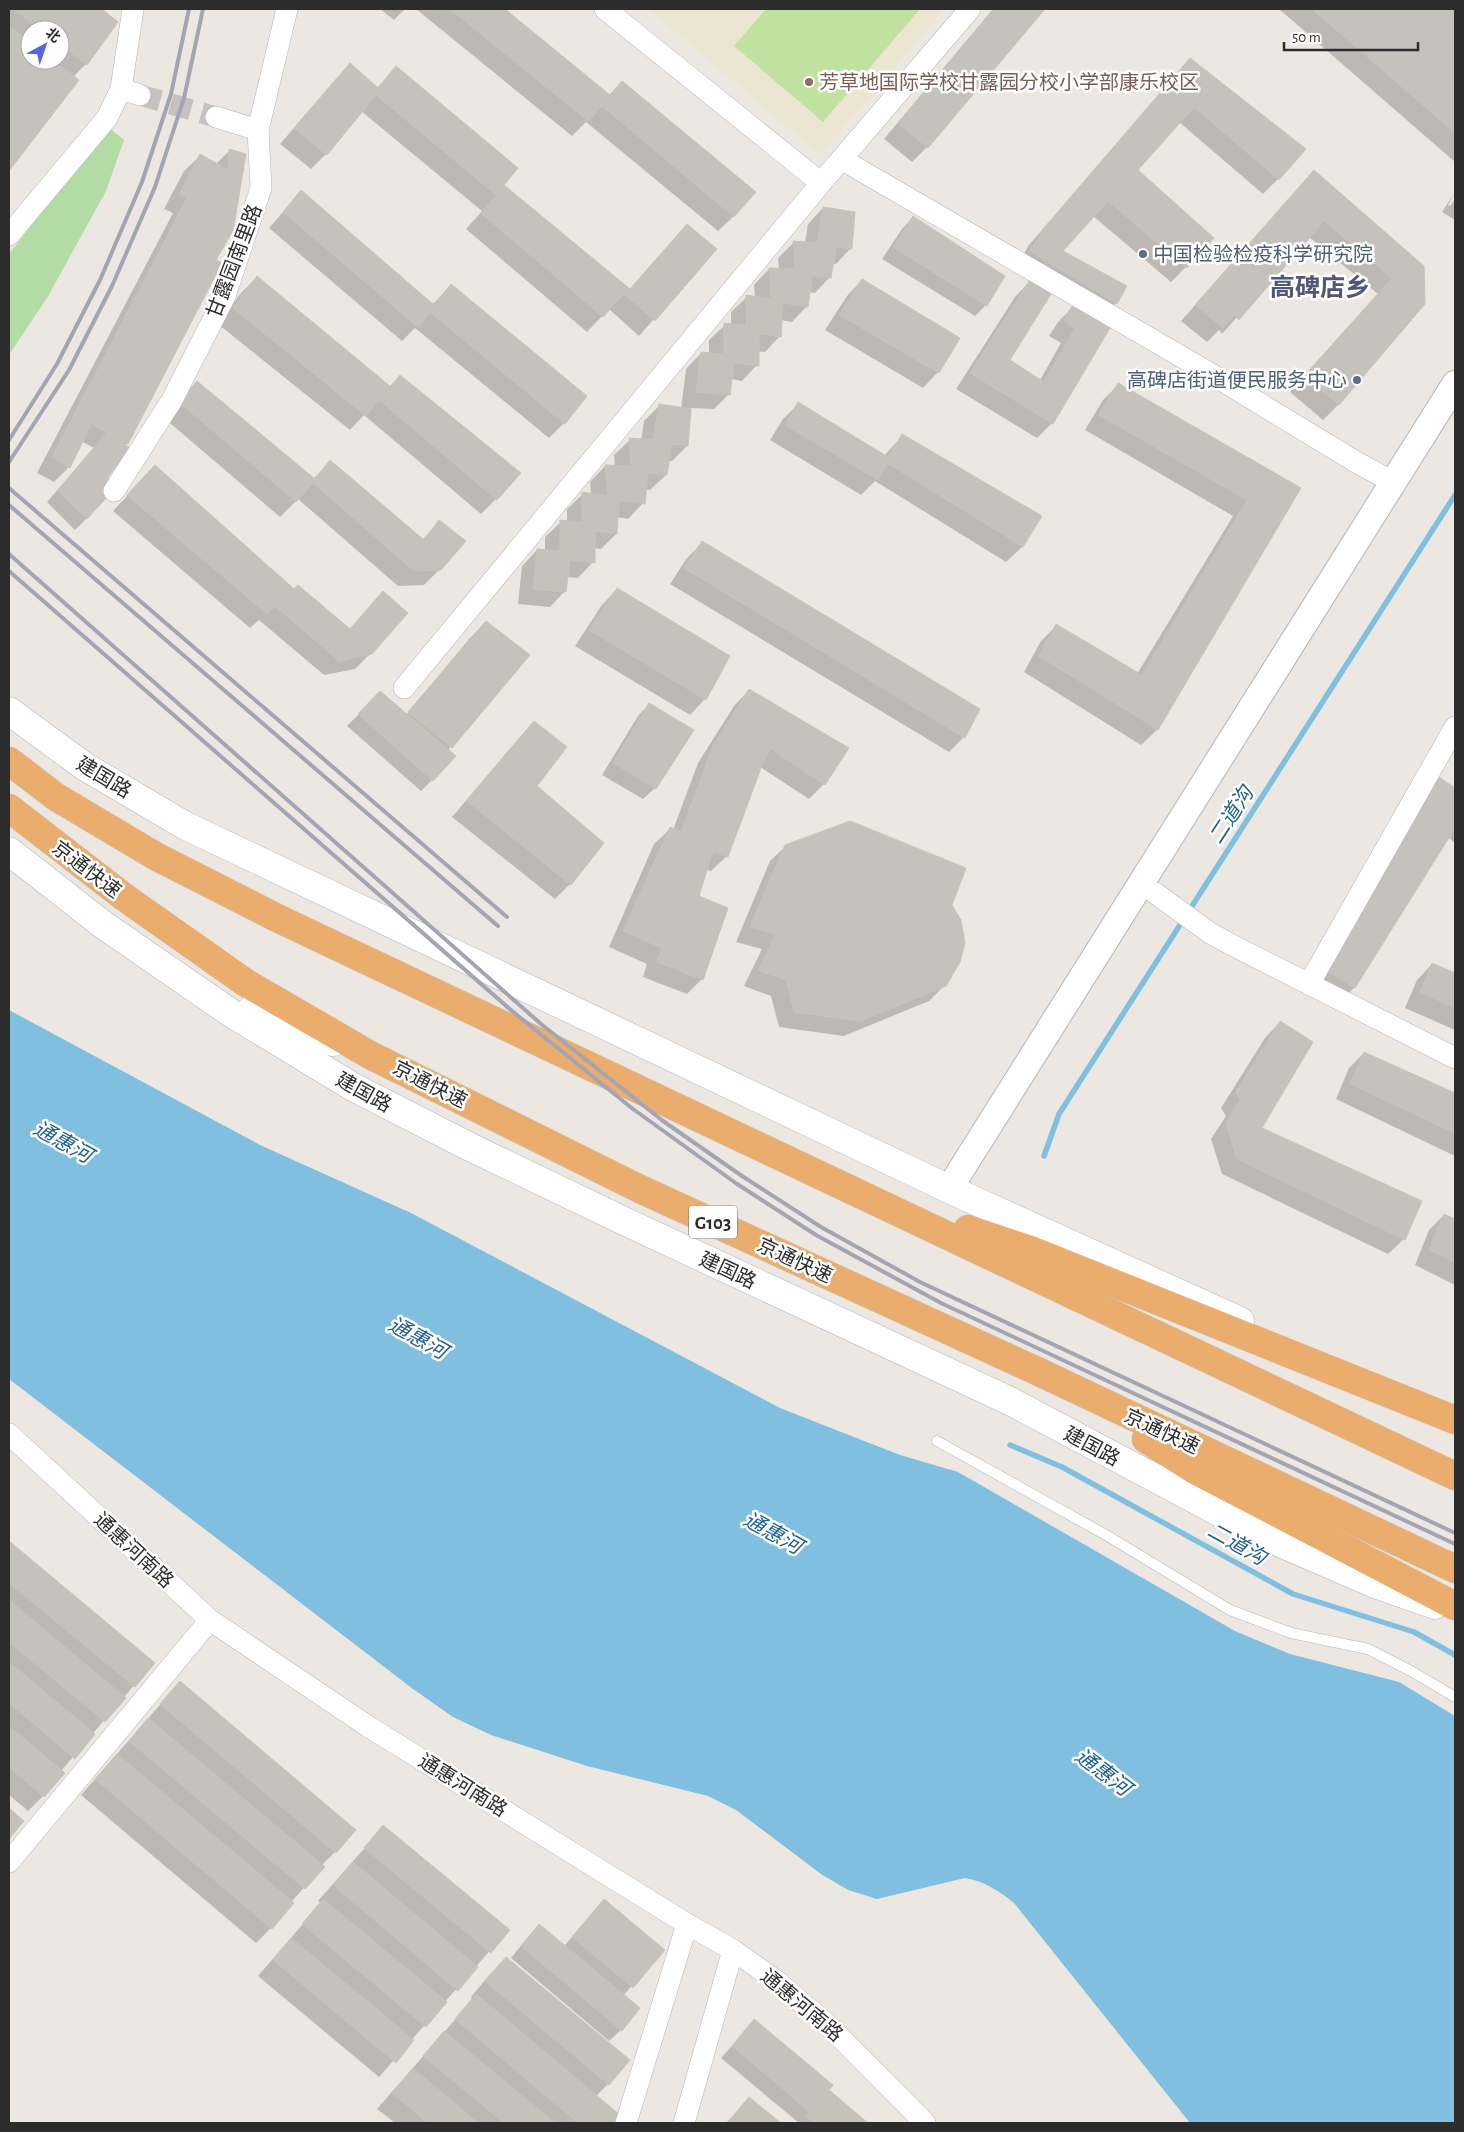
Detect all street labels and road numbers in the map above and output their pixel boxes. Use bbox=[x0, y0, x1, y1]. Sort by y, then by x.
street label: 甘露园南里路 bbox=[203, 201, 266, 321]
street label: 建国路 bbox=[73, 753, 135, 802]
street label: 京通快速 bbox=[48, 837, 125, 902]
street label: 京通快速 bbox=[389, 1057, 470, 1112]
street label: 建国路 bbox=[332, 1069, 395, 1116]
road number: G103 bbox=[689, 1206, 737, 1238]
street label: 京通快速 bbox=[754, 1234, 835, 1287]
street label: 建国路 bbox=[696, 1248, 759, 1293]
street label: 京通快速 bbox=[1121, 1405, 1202, 1458]
street label: 建国路 bbox=[1060, 1423, 1123, 1470]
street label: 通惠河南路 bbox=[90, 1509, 177, 1592]
street label: 通惠河南路 bbox=[415, 1750, 511, 1821]
street label: 通惠河南路 bbox=[757, 1965, 847, 2046]

